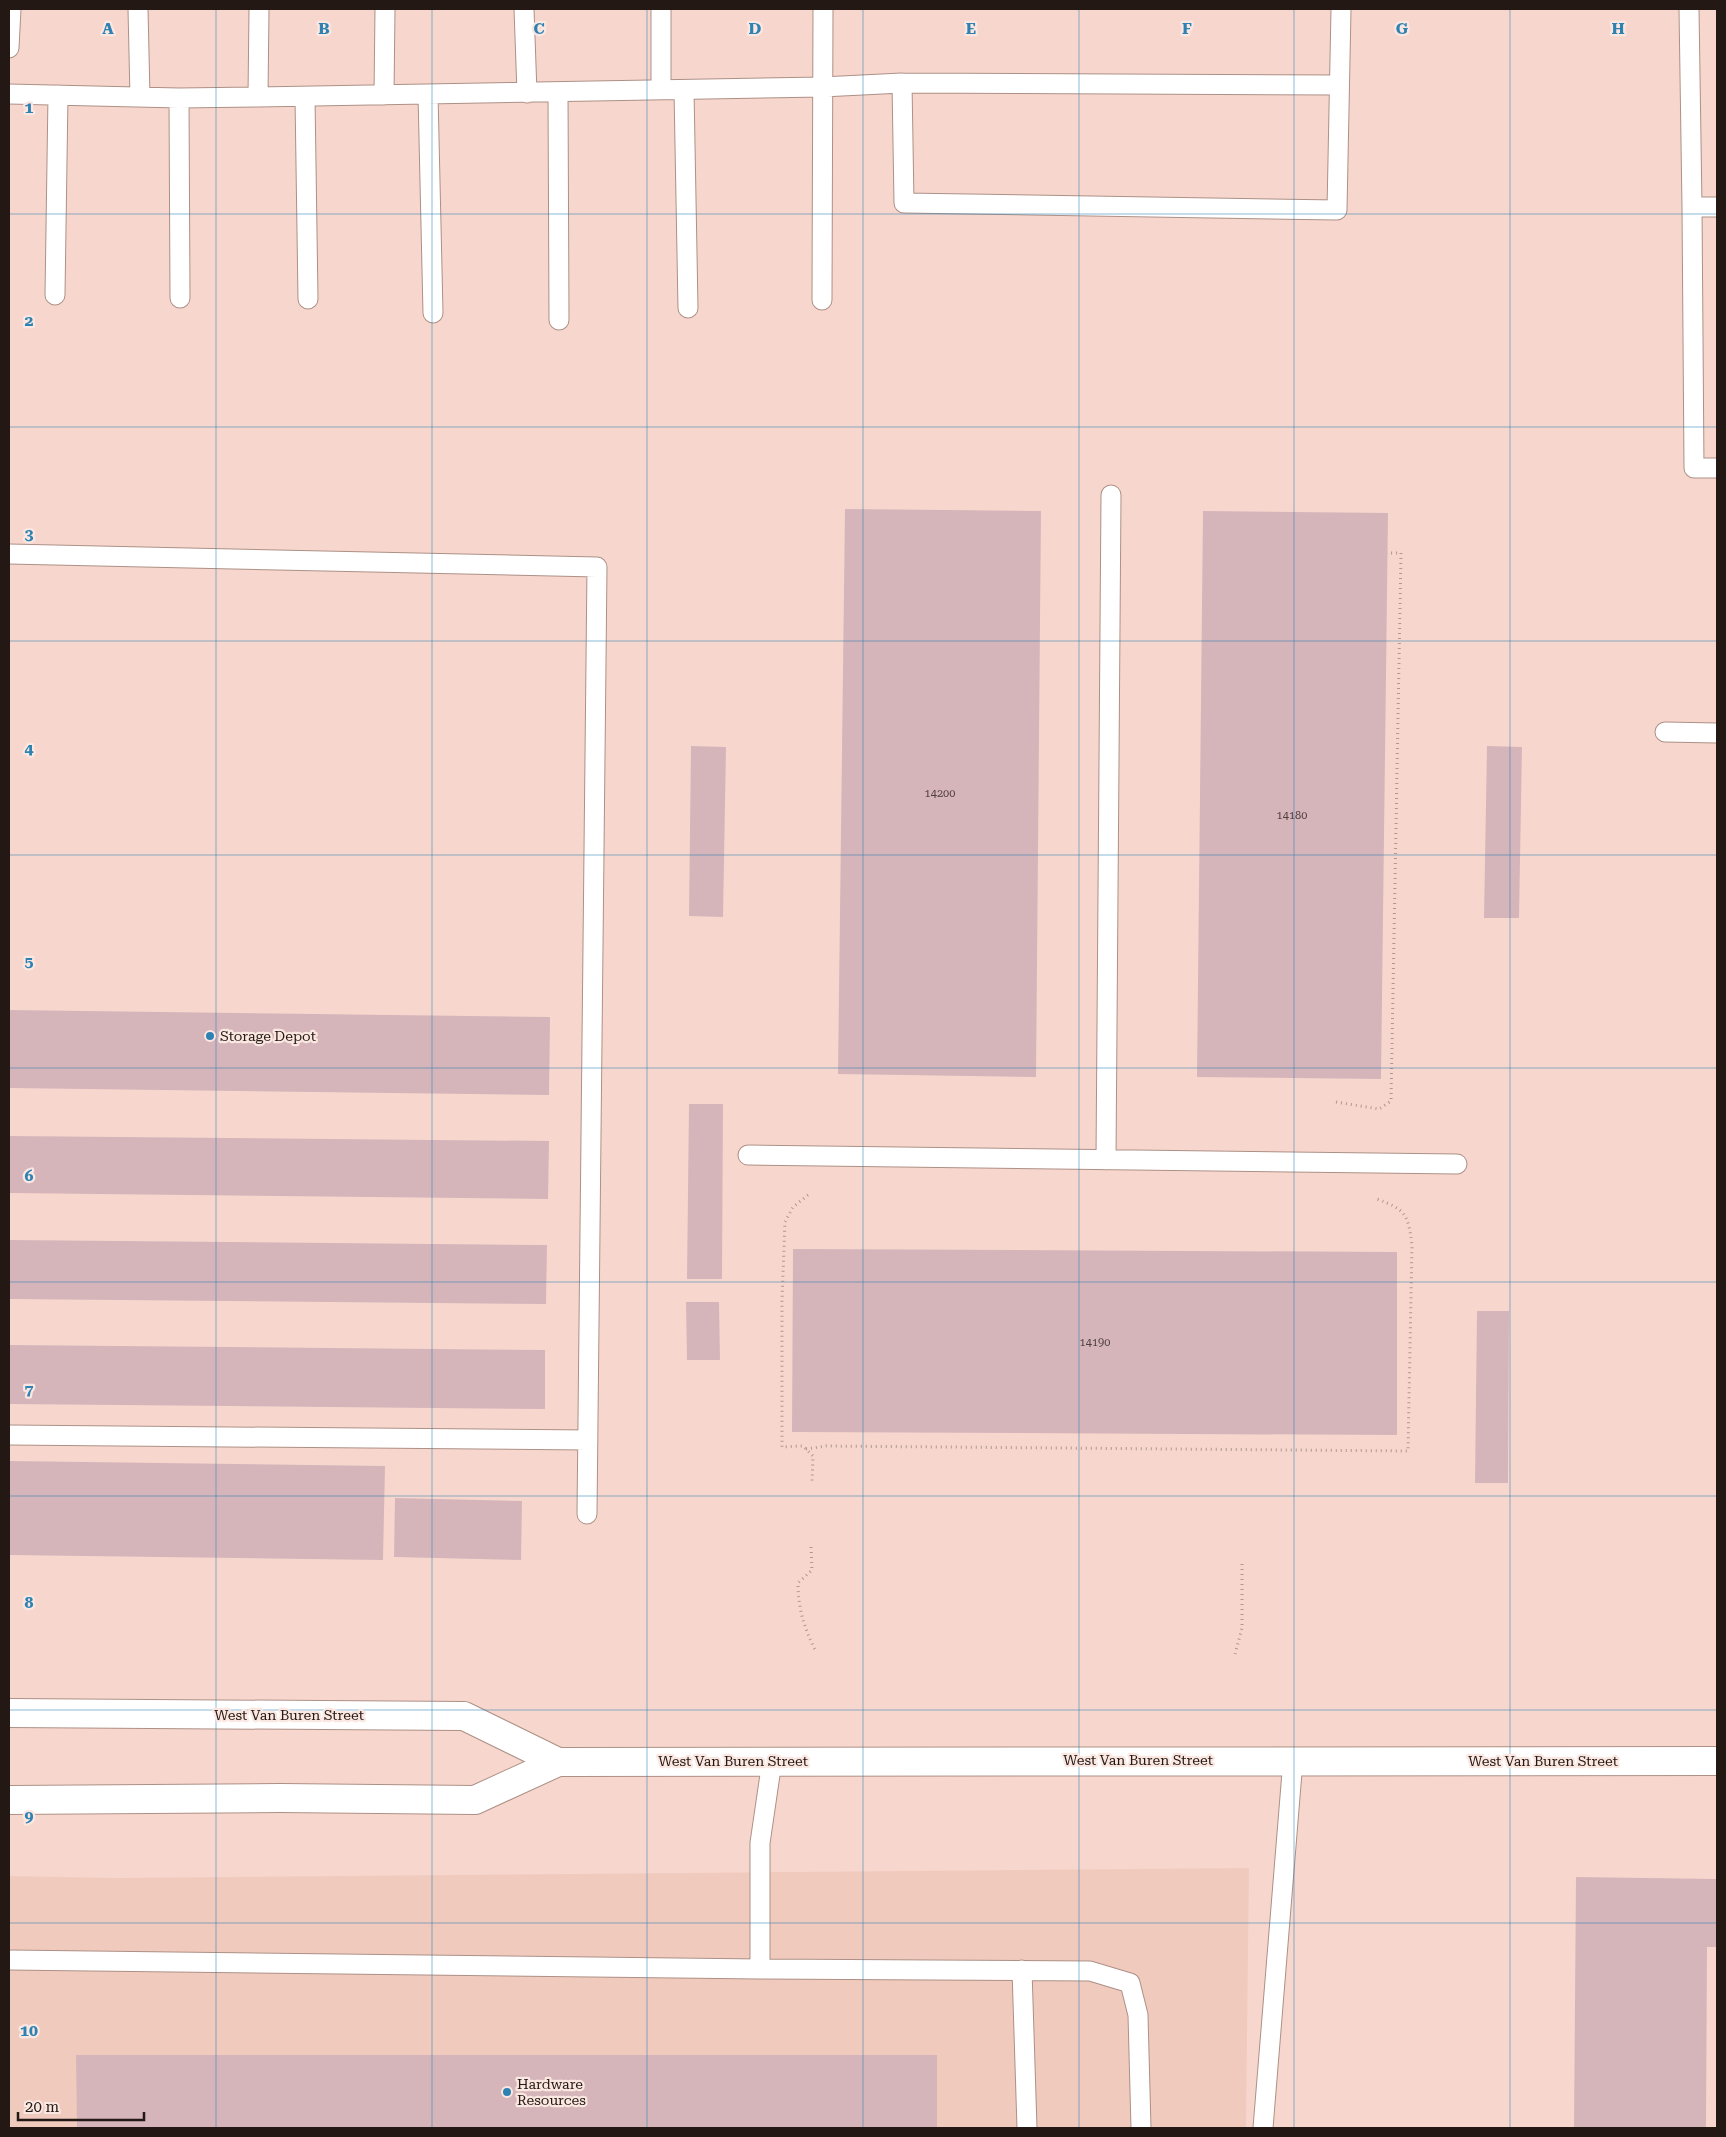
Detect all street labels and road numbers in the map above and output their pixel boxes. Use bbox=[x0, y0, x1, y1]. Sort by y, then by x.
street label: West Van Buren Street bbox=[214, 1707, 364, 1723]
street label: West Van Buren Street bbox=[1063, 1752, 1213, 1768]
street label: West Van Buren Street bbox=[658, 1753, 808, 1769]
street label: West Van Buren Street bbox=[1468, 1753, 1618, 1769]

